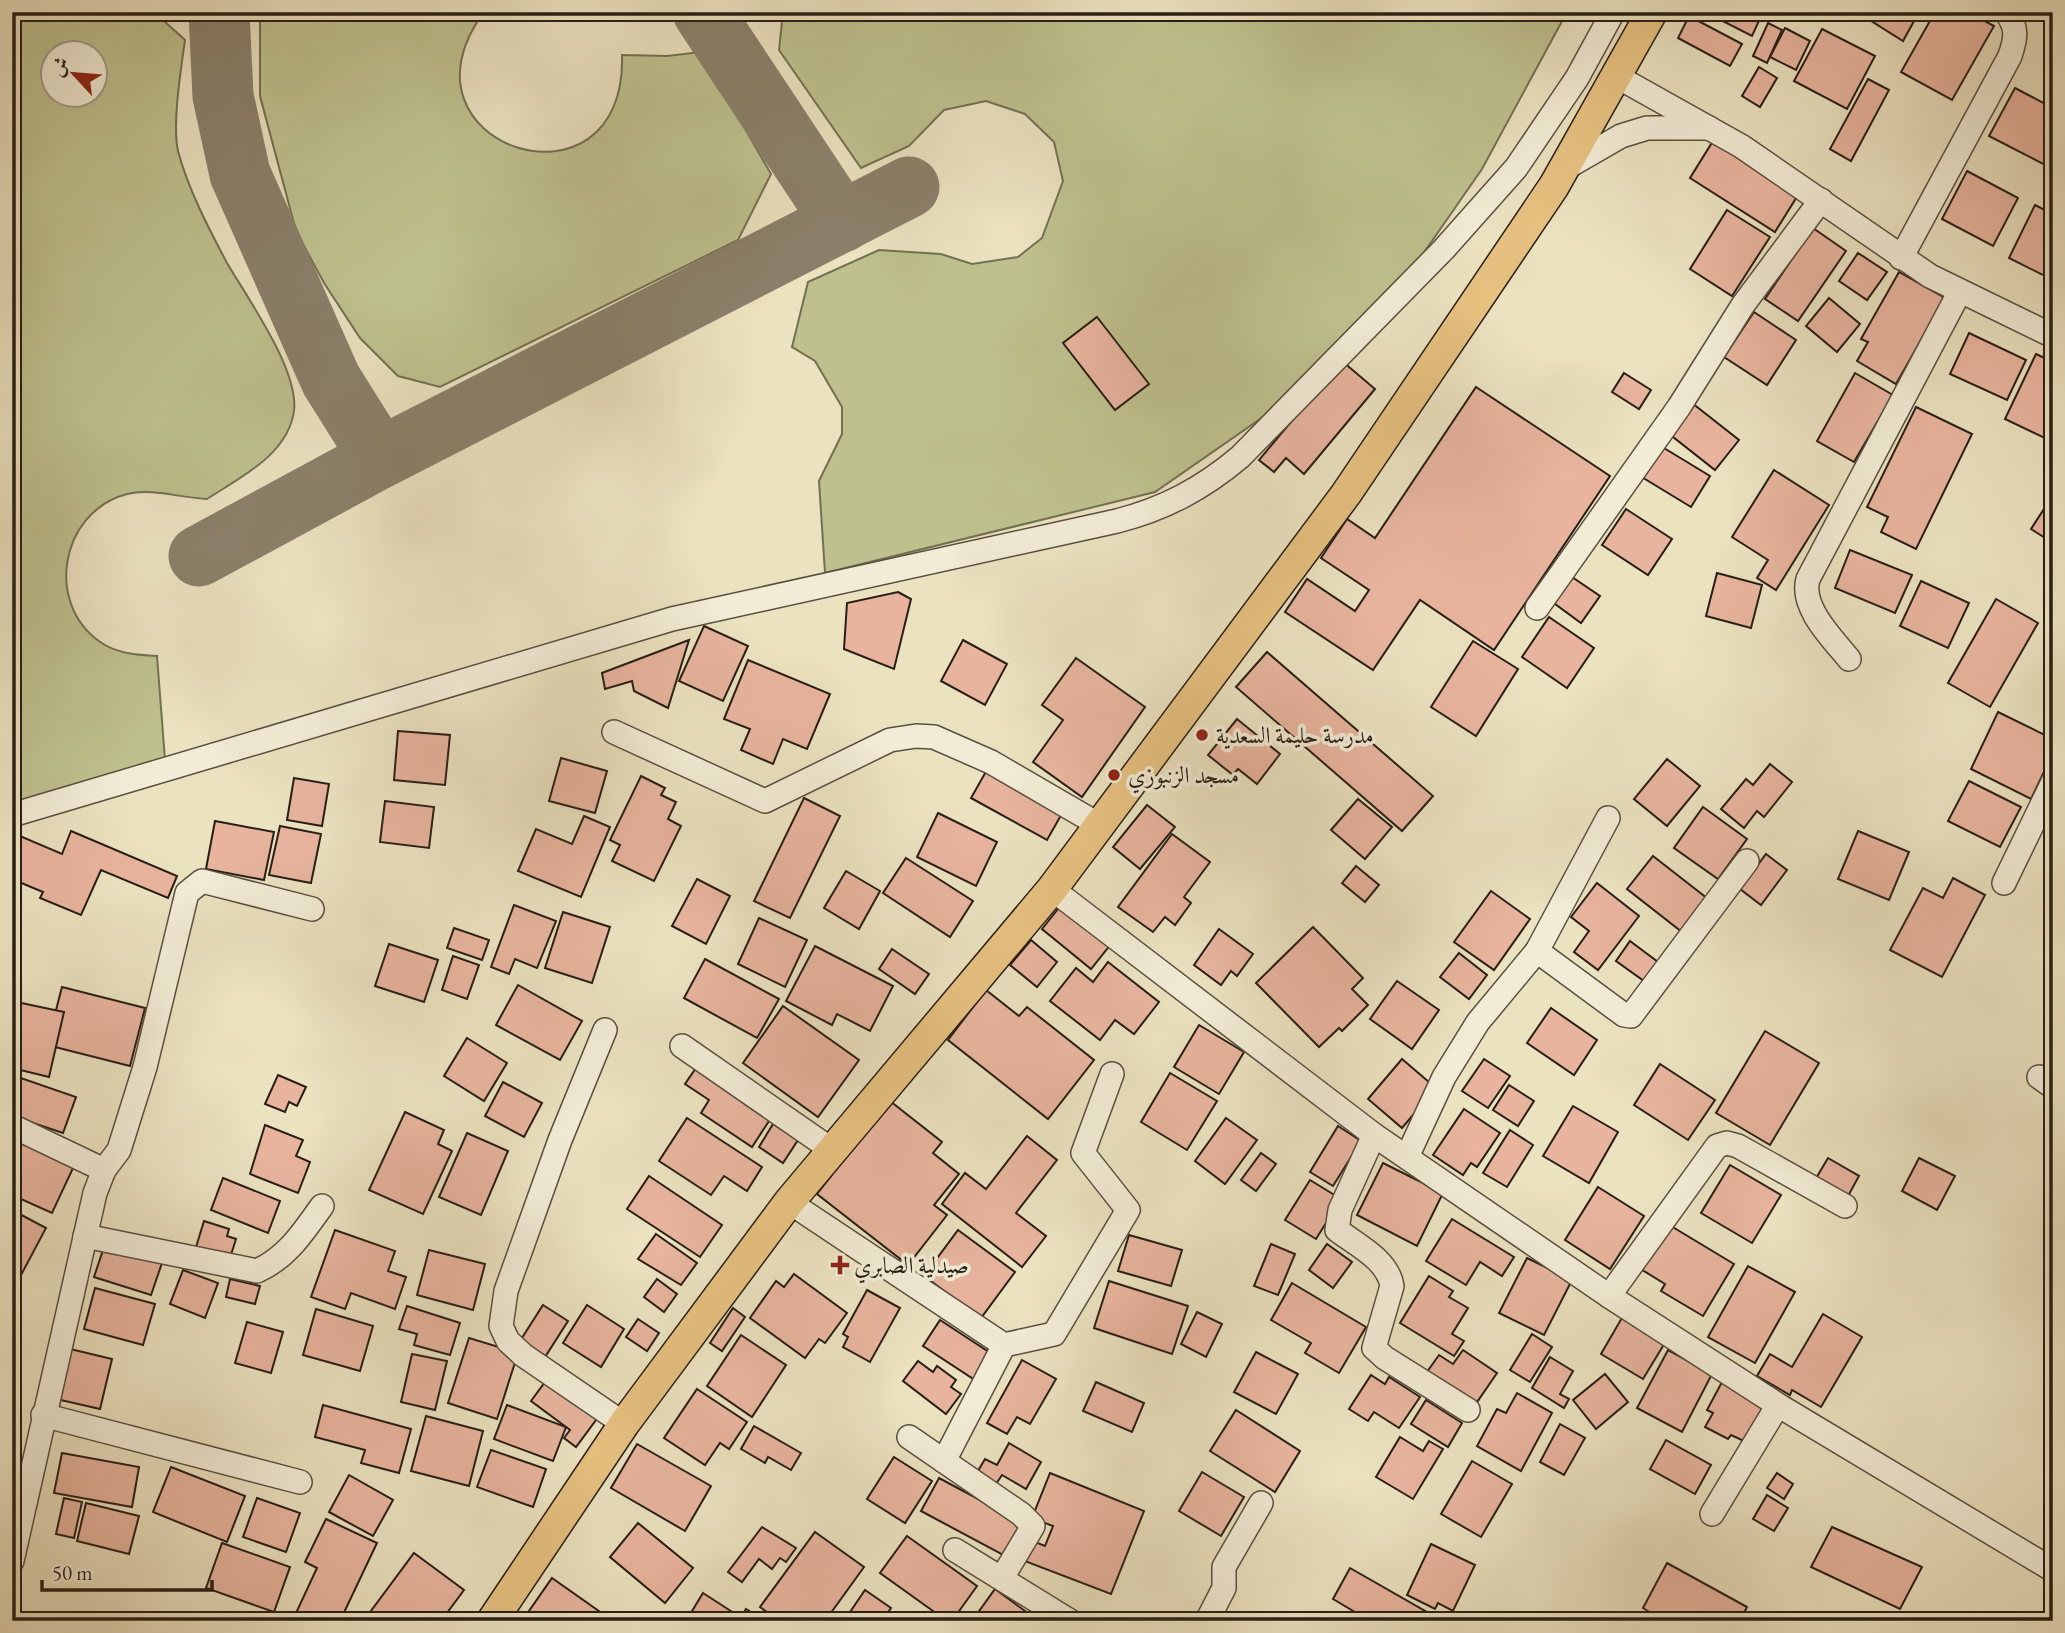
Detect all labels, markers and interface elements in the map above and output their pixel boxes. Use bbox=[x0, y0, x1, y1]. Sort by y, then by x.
north arrow bbox=[38, 38, 108, 108]
text: ش bbox=[44, 53, 75, 81]
place label: مدرسة حليمة السعدية bbox=[1216, 720, 1374, 750]
marker: مدرسة حليمة السعدية bbox=[1194, 727, 1210, 743]
place label: مسجد الزنبوزي bbox=[1128, 760, 1239, 794]
marker: مسجد الزنبوزي bbox=[1106, 767, 1122, 783]
place label: صيدلية الصابري bbox=[854, 1250, 969, 1284]
marker: صيدلية الصابري bbox=[832, 1257, 848, 1273]
scale bar bbox=[42, 1549, 212, 1593]
text: 50 m bbox=[52, 1559, 93, 1586]

